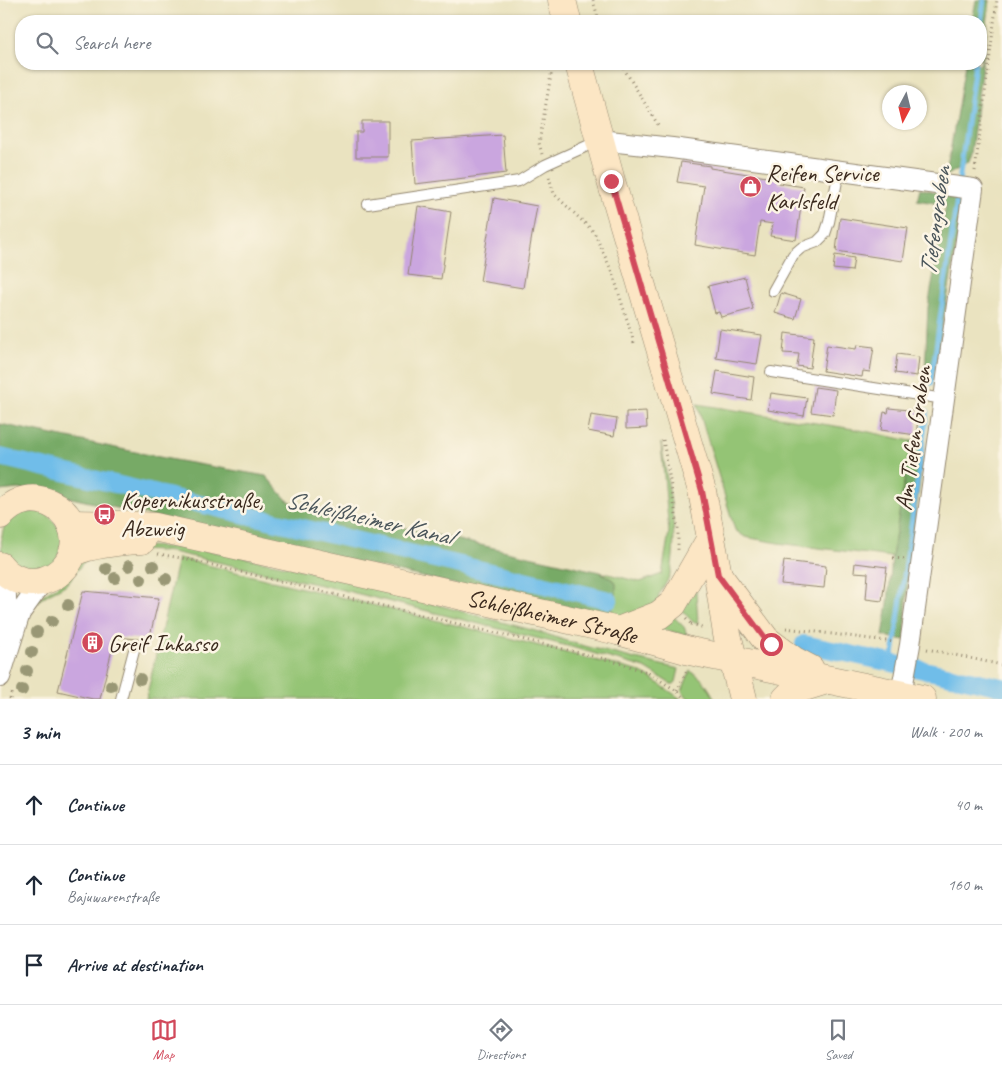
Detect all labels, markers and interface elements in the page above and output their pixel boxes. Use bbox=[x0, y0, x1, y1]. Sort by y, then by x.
search box bbox=[15, 15, 987, 70]
icon: search bbox=[33, 29, 61, 57]
text: Search here bbox=[73, 31, 150, 55]
north arrow bbox=[882, 85, 927, 130]
place label: Reifen Service Karlsfeld bbox=[766, 158, 881, 216]
water label: Tiefengraben bbox=[912, 162, 959, 278]
route end bbox=[600, 170, 623, 193]
shop icon: Reifen Service Karlsfeld bbox=[738, 175, 762, 199]
street label: Am Tiefen Graben bbox=[888, 363, 938, 512]
water label: Schleißheimer Kanal bbox=[283, 483, 463, 554]
place label: Kopernikusstraße, Abzweig bbox=[121, 485, 264, 543]
bus stop icon: Kopernikusstraße, Abzweig bbox=[93, 502, 117, 526]
street label: Schleißheimer Straße bbox=[464, 582, 643, 651]
place label: Greif Inkasso bbox=[108, 628, 219, 658]
building icon: Greif Inkasso bbox=[80, 631, 104, 655]
route start bbox=[760, 633, 783, 656]
text: 3 min bbox=[20, 719, 60, 745]
text: Walk · 200 m bbox=[910, 722, 982, 742]
icon: ahead bbox=[20, 791, 48, 819]
text: Continue bbox=[67, 793, 124, 817]
text: 40 m bbox=[955, 795, 982, 815]
text: Continue bbox=[67, 863, 124, 887]
icon: ahead bbox=[20, 871, 48, 899]
text: 160 m bbox=[948, 875, 982, 895]
text: Bajuwarenstraße bbox=[67, 887, 159, 907]
icon: arrive bbox=[20, 951, 48, 979]
text: Arrive at destination bbox=[67, 953, 203, 977]
tab: Map bbox=[150, 1016, 178, 1063]
tab: Directions bbox=[477, 1016, 525, 1063]
tab: Saved bbox=[824, 1016, 852, 1063]

